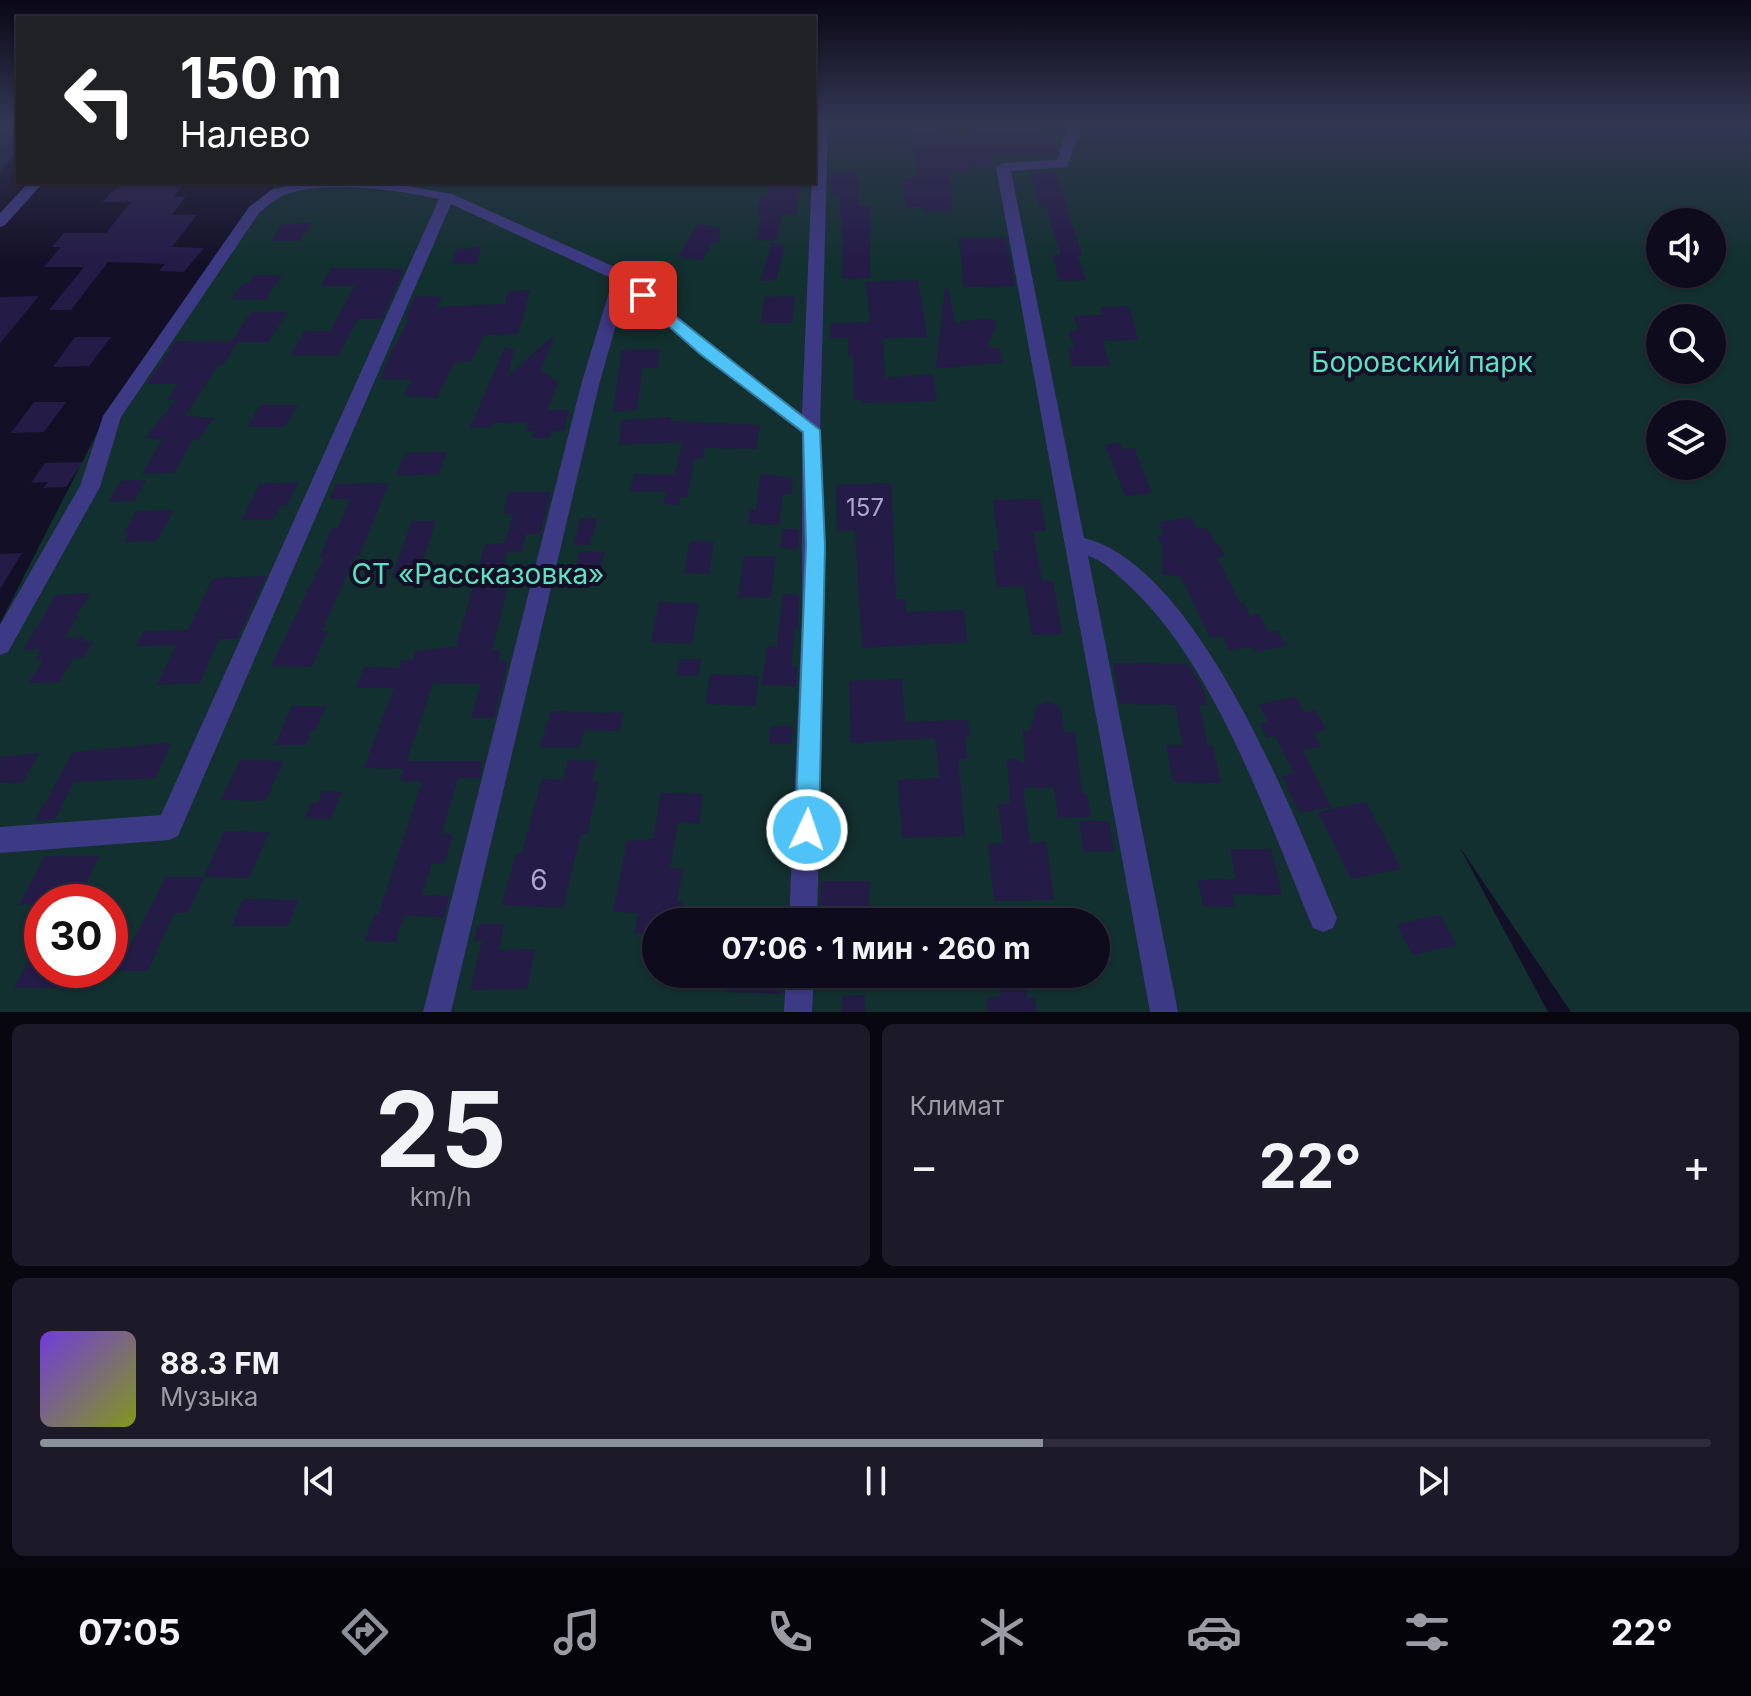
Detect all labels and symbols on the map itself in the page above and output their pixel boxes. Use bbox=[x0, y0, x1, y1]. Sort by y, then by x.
pin bbox=[609, 261, 677, 329]
park label: Боровский парк bbox=[1311, 345, 1533, 379]
house number: 157 bbox=[846, 493, 884, 522]
park label: СТ «Рассказовка» bbox=[352, 557, 604, 591]
position arrow bbox=[765, 788, 849, 872]
house number: 6 bbox=[530, 863, 548, 897]
speed limit sign: 30 bbox=[24, 884, 128, 988]

